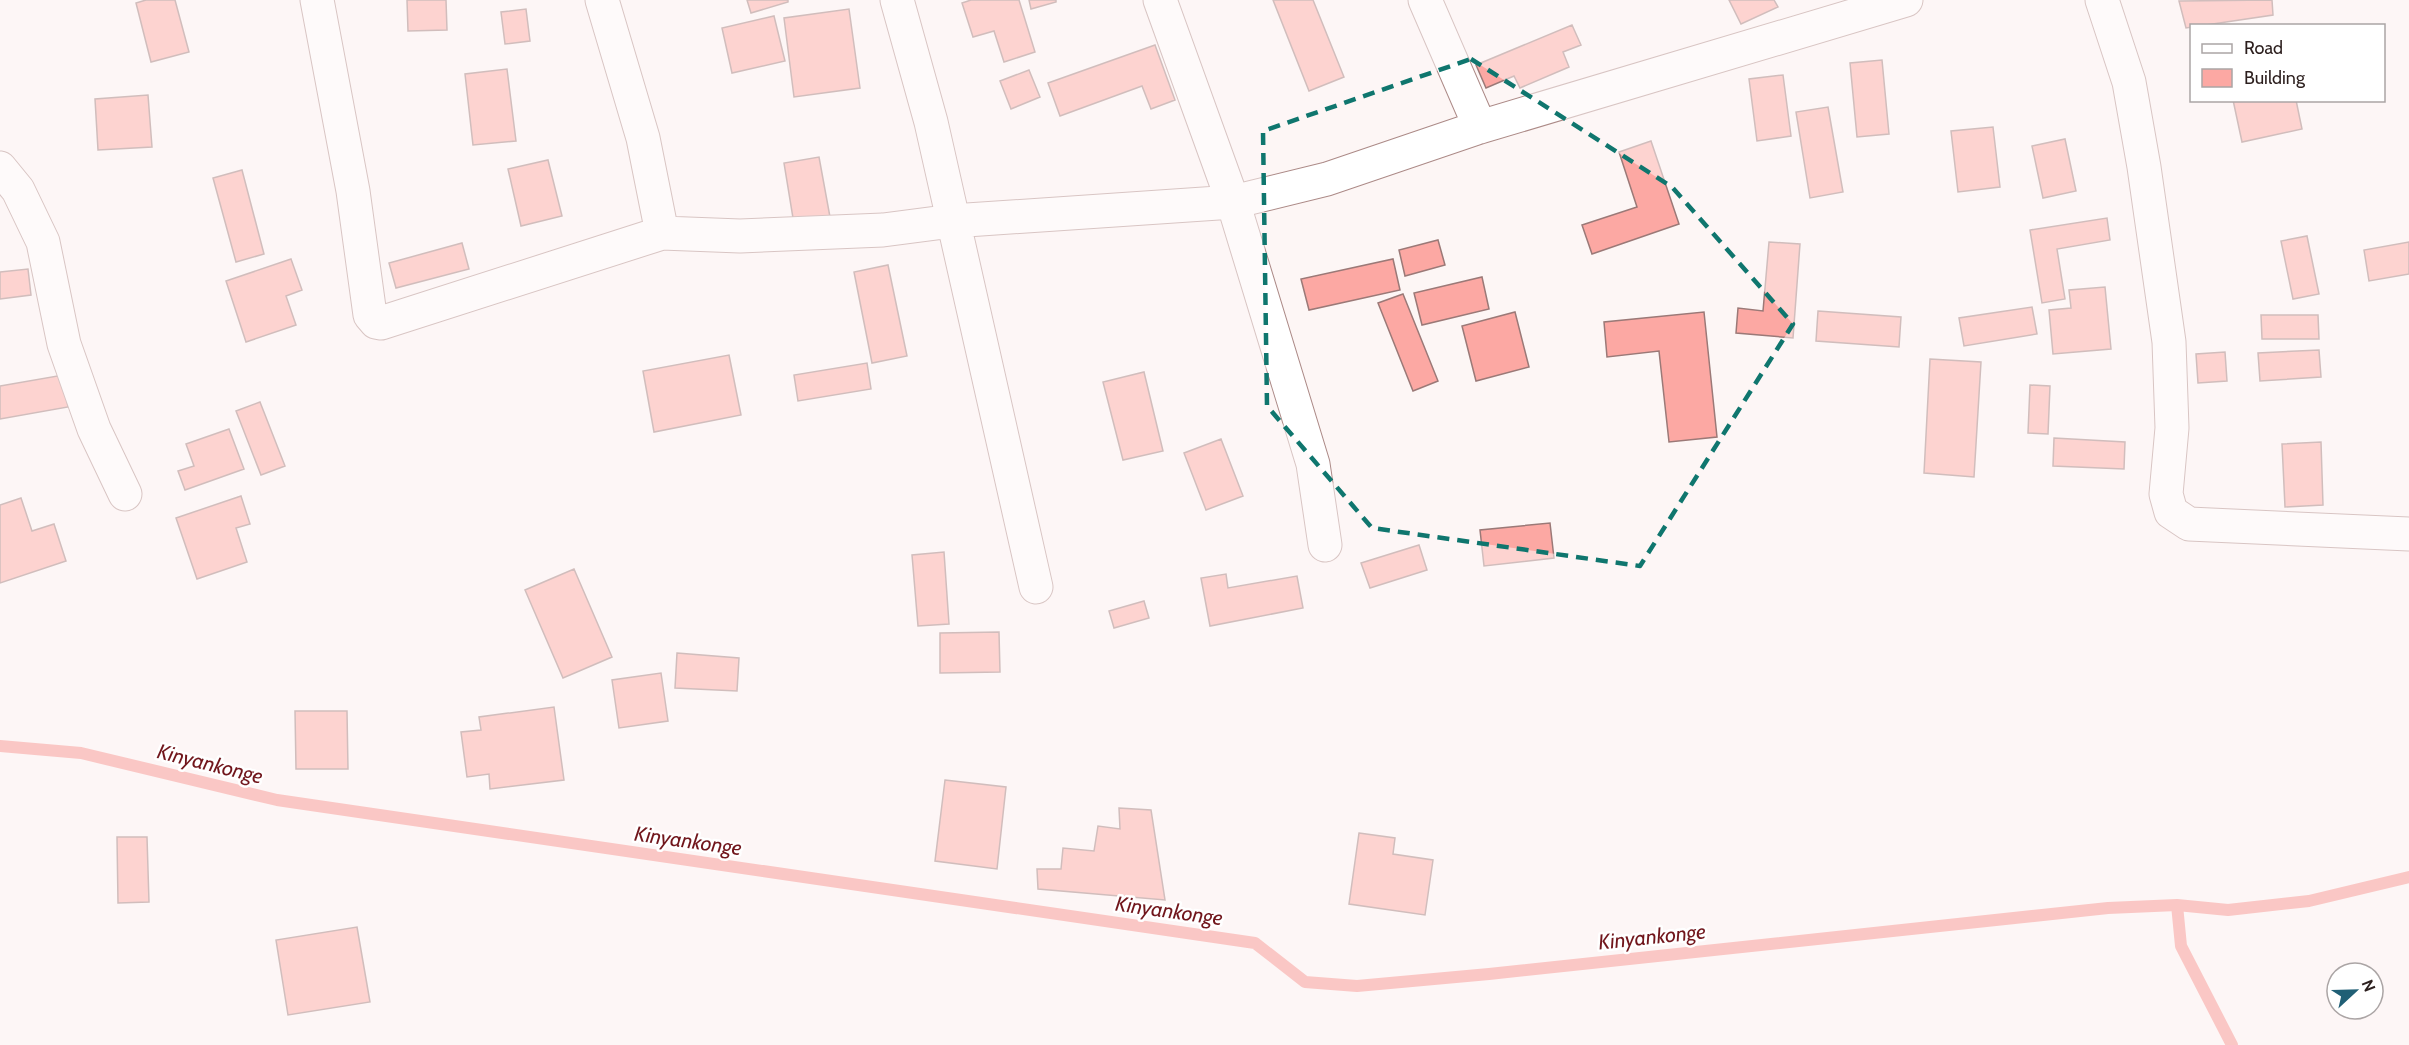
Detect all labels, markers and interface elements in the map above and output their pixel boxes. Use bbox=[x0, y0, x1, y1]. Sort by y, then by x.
legend bbox=[2190, 24, 2385, 102]
text: Road bbox=[2244, 37, 2283, 59]
text: Building bbox=[2244, 67, 2306, 89]
water label: Kinyankonge bbox=[155, 738, 266, 789]
water label: Kinyankonge bbox=[633, 821, 744, 860]
water label: Kinyankonge bbox=[1114, 891, 1225, 930]
water label: Kinyankonge bbox=[1597, 918, 1707, 955]
north arrow bbox=[2325, 961, 2385, 1021]
text: N bbox=[2358, 977, 2379, 994]

